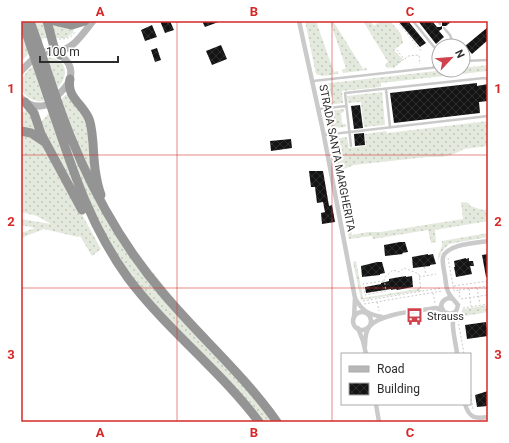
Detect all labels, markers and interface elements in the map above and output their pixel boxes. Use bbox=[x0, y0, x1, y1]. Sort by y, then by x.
text: A bbox=[96, 4, 105, 19]
text: B bbox=[250, 4, 258, 19]
text: C bbox=[406, 4, 415, 19]
scale bar bbox=[40, 38, 118, 64]
north arrow bbox=[431, 38, 471, 78]
text: 100 m bbox=[46, 45, 80, 59]
text: N bbox=[452, 47, 467, 60]
text: 1 bbox=[7, 81, 15, 96]
text: 1 bbox=[494, 81, 502, 96]
street label: STRADA SANTA MARGHERITA bbox=[316, 83, 358, 234]
text: 2 bbox=[7, 214, 15, 229]
text: 2 bbox=[494, 214, 502, 229]
bus stop icon: Strauss bbox=[404, 306, 424, 326]
place label: Strauss bbox=[427, 310, 464, 323]
text: 3 bbox=[7, 347, 15, 362]
text: 3 bbox=[494, 347, 502, 362]
legend bbox=[341, 353, 471, 405]
text: Road bbox=[377, 362, 405, 376]
text: Building bbox=[377, 382, 420, 396]
text: A bbox=[96, 425, 105, 440]
text: B bbox=[250, 425, 258, 440]
text: C bbox=[406, 425, 415, 440]

